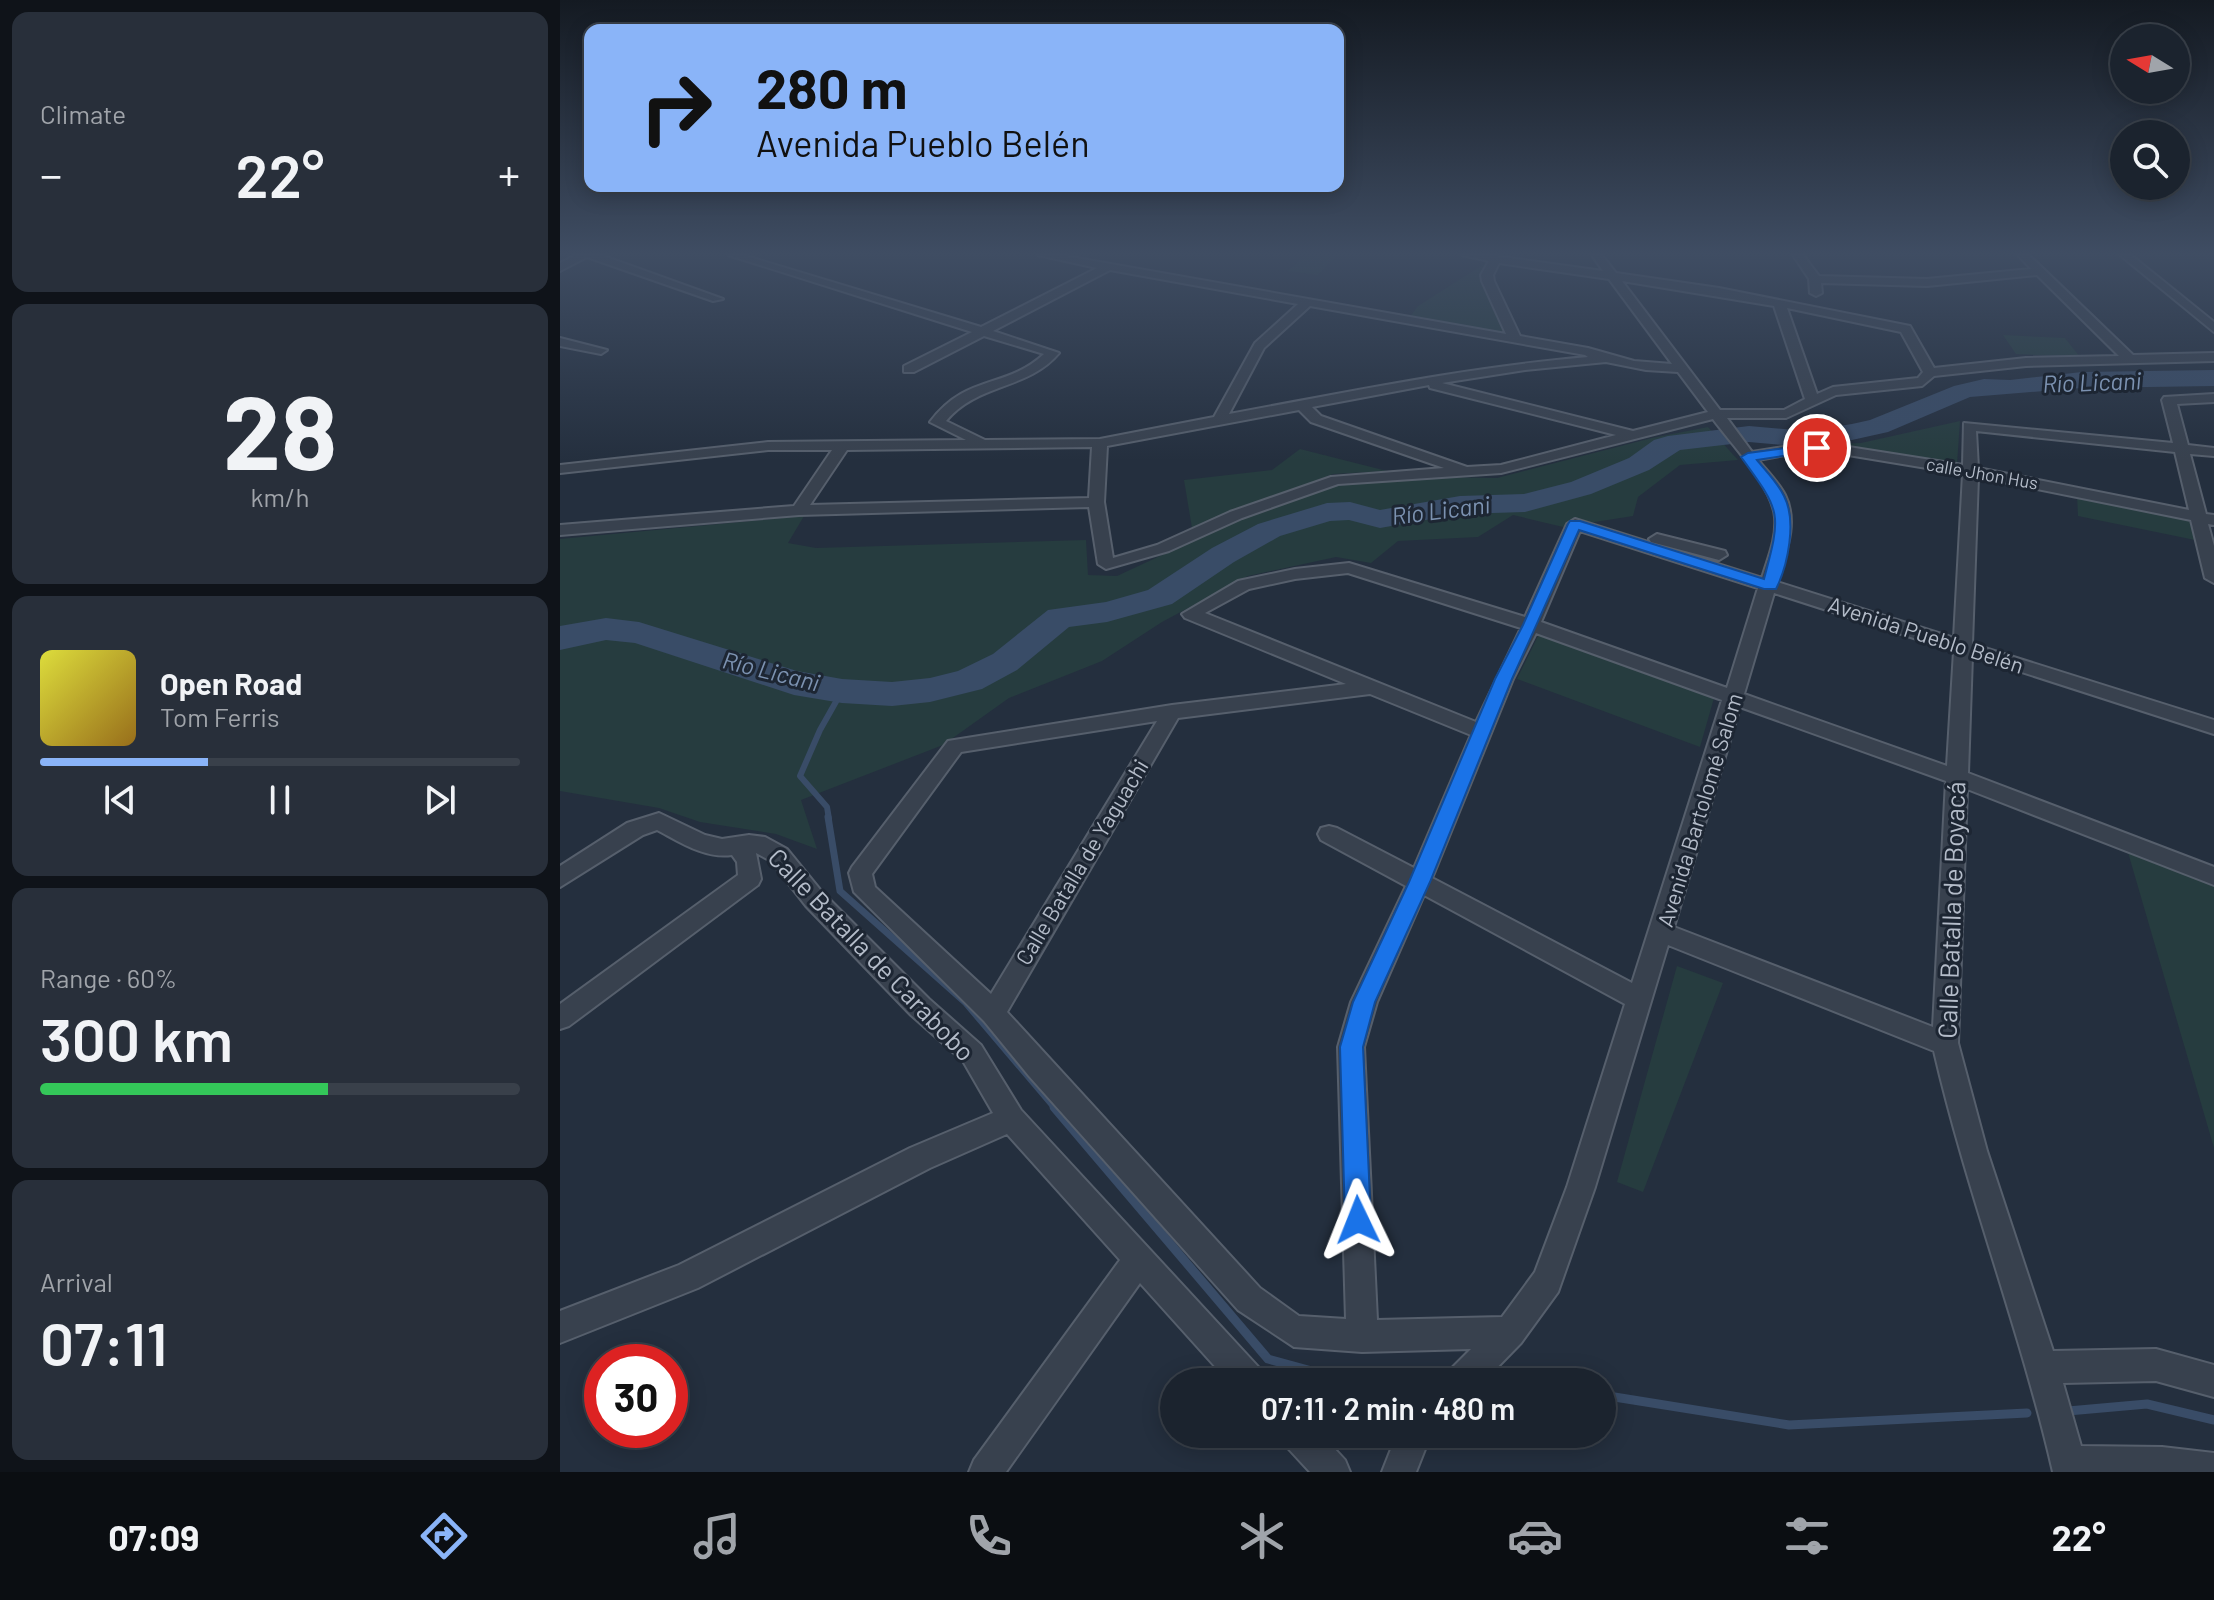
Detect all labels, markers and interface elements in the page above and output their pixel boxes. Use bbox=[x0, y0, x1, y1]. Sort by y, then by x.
north arrow bbox=[2110, 24, 2190, 104]
map controls bbox=[2110, 24, 2190, 200]
text: 280 m bbox=[756, 53, 908, 120]
icon: right bbox=[624, 56, 728, 160]
text: Climate bbox=[40, 98, 126, 129]
button: search bbox=[2110, 120, 2190, 200]
text: Avenida Pueblo Belén bbox=[756, 121, 1090, 164]
text: 22° bbox=[236, 138, 324, 210]
text: − bbox=[40, 147, 62, 200]
text: + bbox=[498, 147, 520, 200]
water label: Río Licani bbox=[2042, 365, 2142, 398]
text: 28 bbox=[223, 366, 337, 491]
pin bbox=[1783, 414, 1851, 482]
icon: arrive bbox=[1795, 426, 1839, 470]
street label: calle Jhon Hus bbox=[1925, 452, 2040, 494]
text: km/h bbox=[251, 481, 309, 512]
water label: Río Licani bbox=[1390, 489, 1492, 530]
street label: Avenida Pueblo Belén bbox=[1825, 590, 2027, 678]
water label: Río Licani bbox=[720, 645, 823, 697]
text: Open Road bbox=[160, 665, 302, 701]
street label: Avenida Bartolomé Salom bbox=[1651, 690, 1747, 930]
text: Tom Ferris bbox=[160, 701, 280, 732]
street label: Calle Batalla de Yaguachi bbox=[1009, 754, 1153, 969]
icon: previous bbox=[98, 778, 142, 822]
icon: pause bbox=[258, 778, 302, 822]
icon: next bbox=[418, 778, 462, 822]
street label: Calle Batalla de Boyacá bbox=[1931, 781, 1970, 1039]
street label: Calle Batalla de Carabobo bbox=[762, 841, 982, 1067]
text: Range · 60% bbox=[40, 962, 177, 993]
text: 300 km bbox=[40, 1002, 233, 1074]
position arrow bbox=[1316, 1178, 1400, 1262]
text: Arrival bbox=[40, 1266, 113, 1297]
text: 07:11 bbox=[40, 1306, 167, 1378]
speed limit sign: 30 bbox=[584, 1344, 688, 1448]
text: 07:11 · 2 min · 480 m bbox=[1261, 1390, 1515, 1426]
icon: directions bbox=[416, 1508, 472, 1564]
icon: music bbox=[689, 1508, 745, 1564]
icon: phone bbox=[961, 1508, 1017, 1564]
icon: climate bbox=[1234, 1508, 1290, 1564]
icon: car bbox=[1507, 1508, 1563, 1564]
icon: filters bbox=[1779, 1508, 1835, 1564]
text: 07:09 bbox=[108, 1515, 199, 1558]
text: 22° bbox=[2052, 1515, 2106, 1558]

